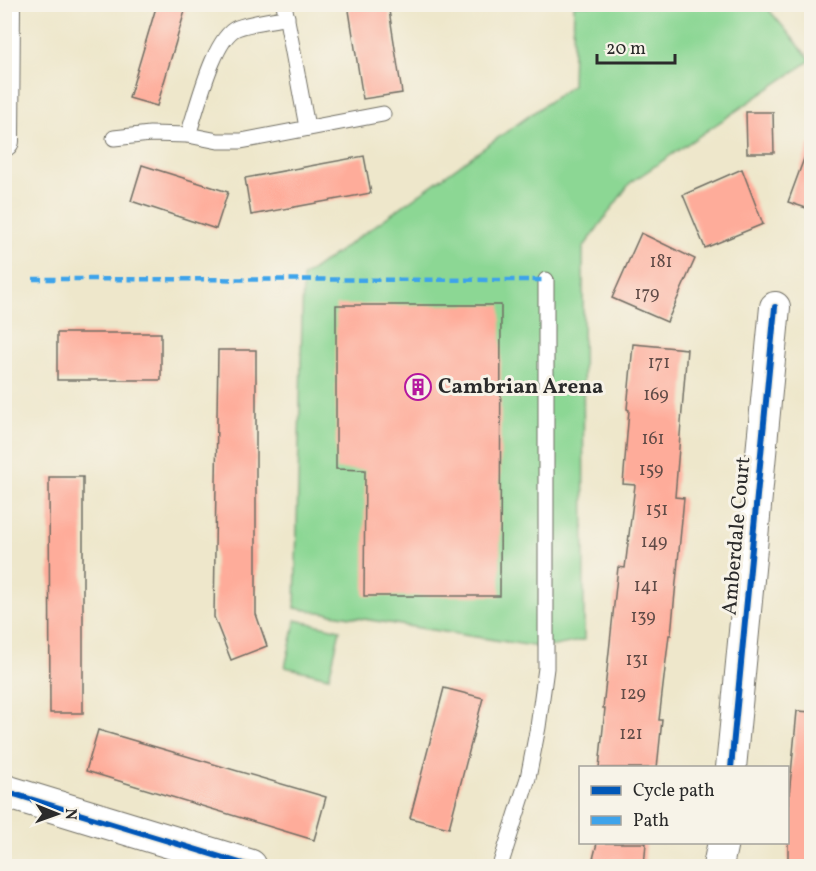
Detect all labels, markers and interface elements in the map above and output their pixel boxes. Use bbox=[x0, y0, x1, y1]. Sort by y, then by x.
scale bar bbox=[597, 27, 675, 65]
text: 20 m bbox=[606, 37, 646, 62]
house number: 181 bbox=[649, 250, 673, 275]
house number: 179 bbox=[635, 282, 659, 307]
house number: 171 bbox=[648, 351, 670, 376]
building icon: Cambrian Arena bbox=[403, 372, 433, 402]
place label: Cambrian Arena bbox=[438, 373, 604, 402]
house number: 169 bbox=[643, 383, 669, 408]
house number: 161 bbox=[641, 427, 665, 452]
street label: Amberdale Court bbox=[716, 455, 758, 617]
house number: 159 bbox=[639, 458, 663, 483]
house number: 151 bbox=[646, 498, 668, 523]
house number: 149 bbox=[641, 530, 667, 555]
house number: 141 bbox=[634, 574, 658, 599]
house number: 139 bbox=[630, 605, 656, 630]
house number: 131 bbox=[625, 648, 649, 673]
house number: 129 bbox=[620, 682, 646, 707]
house number: 121 bbox=[619, 722, 643, 747]
legend bbox=[579, 766, 789, 844]
text: Cycle path bbox=[633, 779, 715, 804]
north arrow bbox=[27, 784, 87, 844]
text: N bbox=[59, 808, 81, 821]
text: Path bbox=[633, 809, 669, 834]

